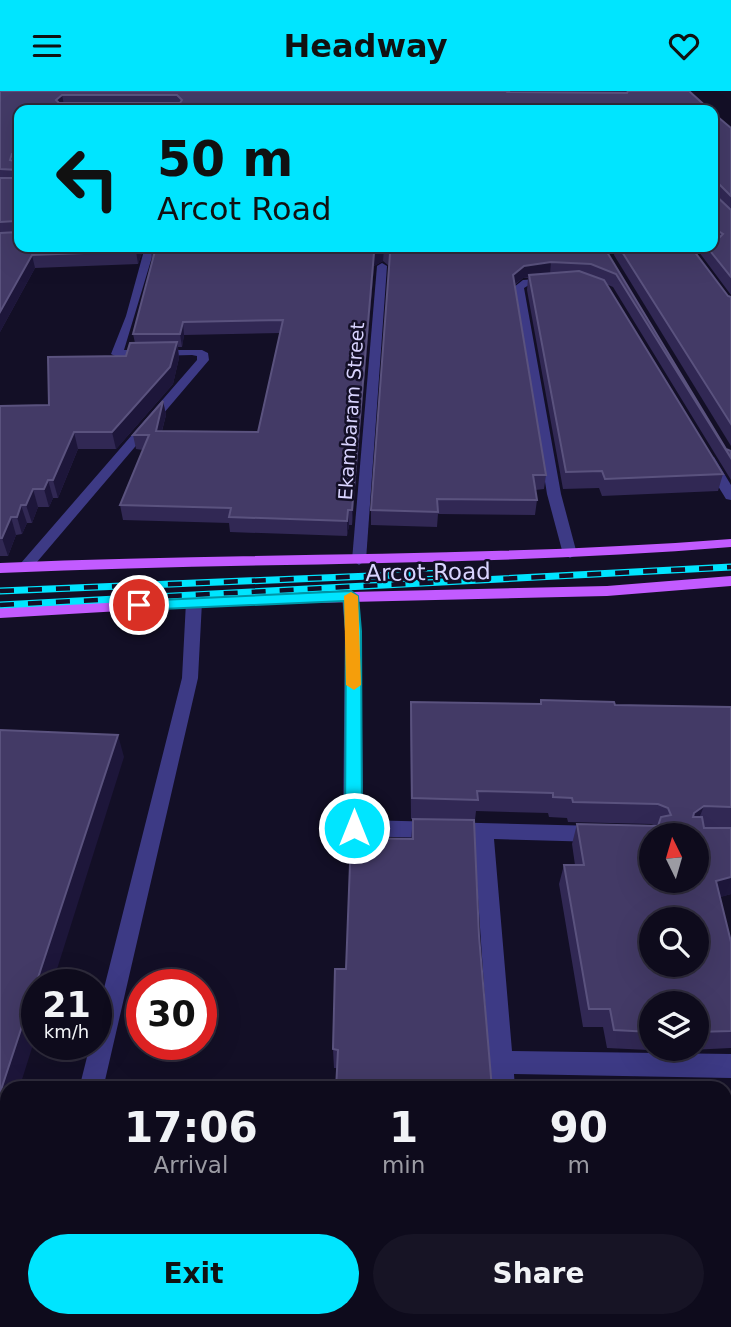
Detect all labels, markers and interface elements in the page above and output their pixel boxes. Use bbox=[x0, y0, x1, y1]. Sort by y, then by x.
icon: menu bbox=[28, 27, 66, 65]
text: Headway bbox=[283, 27, 448, 65]
icon: heart bbox=[665, 27, 703, 65]
text: 50 m bbox=[157, 131, 293, 188]
icon: left bbox=[42, 133, 133, 224]
text: Arcot Road bbox=[157, 190, 332, 228]
street label: Ekambaram Street bbox=[334, 321, 368, 501]
street label: Arcot Road bbox=[365, 558, 491, 586]
pin bbox=[109, 575, 169, 635]
icon: arrive bbox=[120, 586, 158, 624]
position arrow bbox=[317, 791, 391, 865]
north arrow bbox=[639, 823, 709, 893]
map controls bbox=[639, 823, 709, 1061]
button: search bbox=[639, 907, 709, 977]
speed limit sign: 30 bbox=[126, 969, 217, 1060]
text: 21 bbox=[42, 985, 91, 1025]
button: layers bbox=[639, 991, 709, 1061]
text: km/h bbox=[44, 1021, 89, 1042]
text: 17:06 bbox=[124, 1103, 258, 1152]
text: 1 bbox=[389, 1103, 418, 1152]
text: 90 bbox=[549, 1103, 608, 1152]
text: Arrival bbox=[154, 1152, 228, 1178]
text: min bbox=[382, 1152, 425, 1178]
text: m bbox=[567, 1152, 590, 1178]
button: Exit bbox=[28, 1234, 359, 1314]
button: Share bbox=[373, 1234, 704, 1314]

